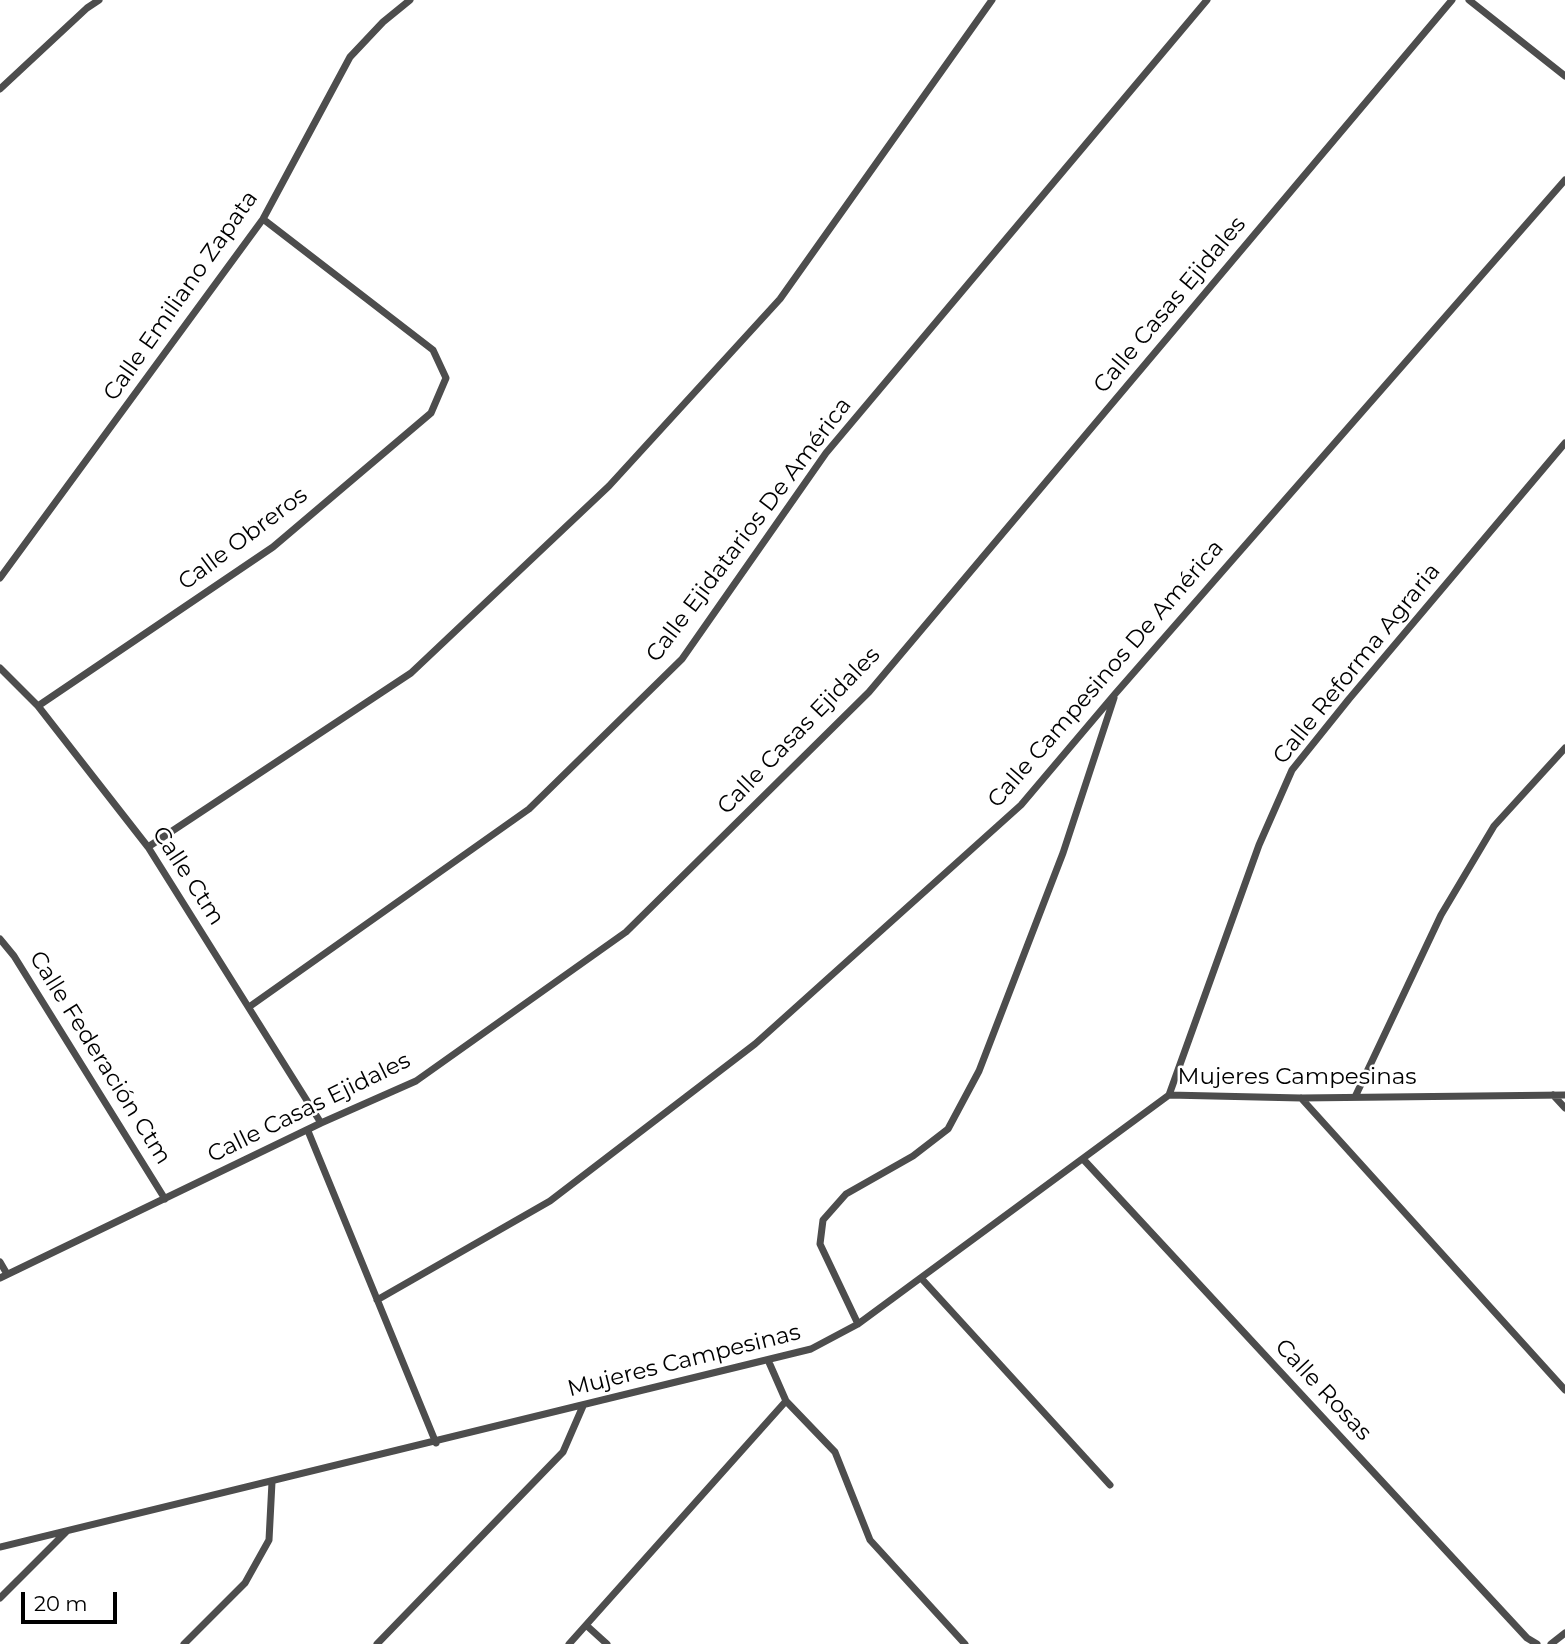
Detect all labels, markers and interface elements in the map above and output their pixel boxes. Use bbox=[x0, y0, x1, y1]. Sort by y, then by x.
street label: Calle Emiliano Zapata bbox=[98, 186, 264, 406]
street label: Calle Casas Ejidales bbox=[1088, 211, 1252, 399]
street label: Calle Ejidatarios De América bbox=[641, 392, 857, 668]
street label: Calle Obreros bbox=[173, 482, 313, 596]
street label: Calle Campesinos De América bbox=[982, 535, 1230, 813]
street label: Calle Reforma Agraria bbox=[1267, 558, 1447, 770]
street label: Calle Casas Ejidales bbox=[712, 642, 886, 820]
street label: Calle Ctm bbox=[146, 822, 230, 930]
street label: Calle Federación Ctm bbox=[23, 946, 177, 1170]
street label: Calle Casas Ejidales bbox=[203, 1047, 415, 1169]
street label: Mujeres Campesinas bbox=[1177, 1063, 1417, 1091]
street label: Mujeres Campesinas bbox=[565, 1319, 803, 1403]
street label: Calle Rosas bbox=[1269, 1333, 1377, 1447]
scale bar bbox=[24, 1578, 121, 1622]
text: 20 m bbox=[34, 1591, 88, 1616]

